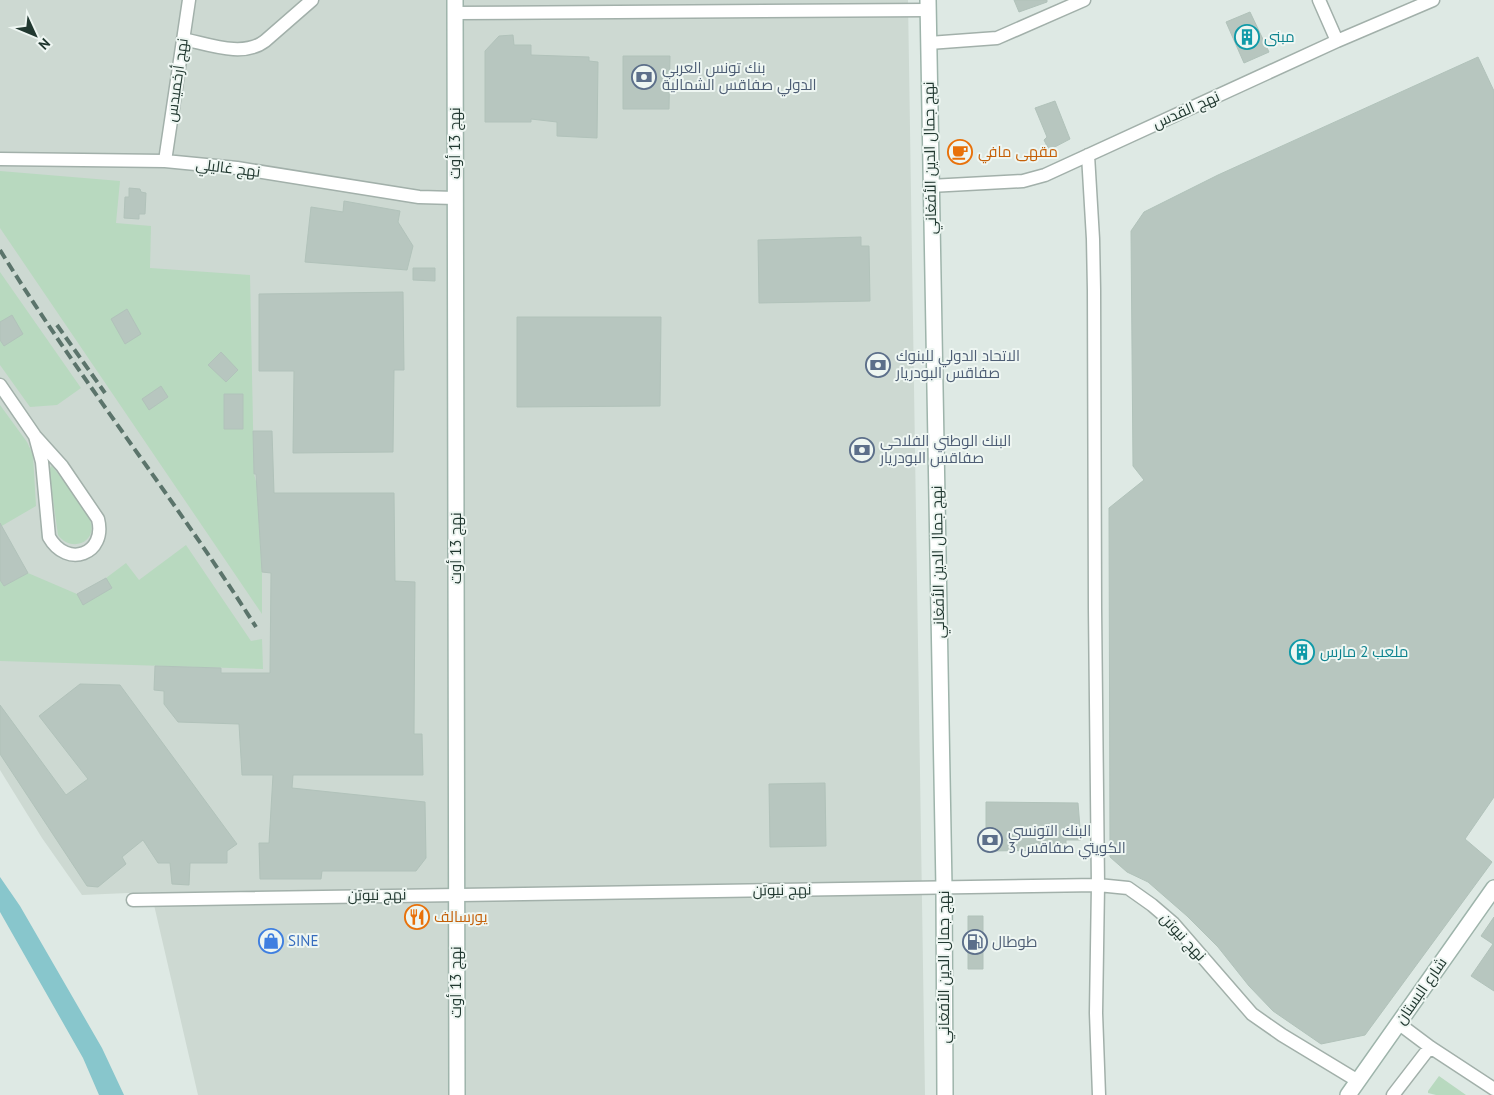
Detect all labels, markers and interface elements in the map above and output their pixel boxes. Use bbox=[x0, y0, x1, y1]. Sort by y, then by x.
north arrow bbox=[10, 10, 60, 60]
building icon: مبنى bbox=[1234, 24, 1260, 50]
place label: مبنى bbox=[1264, 27, 1295, 47]
text: N bbox=[35, 34, 54, 54]
street label: نهج أرخميدس bbox=[161, 37, 194, 123]
place label: بنك تونس العربي الدولي صفاقس الشمالية bbox=[662, 58, 817, 97]
bank icon: بنك تونس العربي الدولي صفاقس الشمالية bbox=[631, 64, 657, 90]
street label: نهج جمال الدين الأفغاني bbox=[919, 81, 943, 235]
street label: نهج القدس bbox=[1149, 86, 1223, 135]
street label: نهج 13 أوت bbox=[445, 107, 466, 179]
cafe icon: مقهى مافي bbox=[947, 139, 973, 165]
place label: مقهى مافي bbox=[978, 142, 1058, 164]
street label: نهج غاليلي bbox=[194, 154, 261, 184]
place label: الاتحاد الدولي للبنوك صفاقس البودريار bbox=[895, 346, 1020, 383]
bank icon: الاتحاد الدولي للبنوك صفاقس البودريار bbox=[865, 352, 891, 378]
place label: البنك الوطني الفلاحي صفاقس البودريار bbox=[879, 431, 1011, 468]
bank icon: البنك الوطني الفلاحي صفاقس البودريار bbox=[849, 437, 875, 463]
street label: نهج جمال الدين الأفغاني bbox=[927, 485, 951, 639]
street label: نهج 13 أوت bbox=[446, 512, 467, 584]
building icon: ملعب 2 مارس bbox=[1289, 639, 1315, 665]
place label: ملعب 2 مارس bbox=[1320, 642, 1408, 662]
place label: البنك التونسي الكويتي صفاقس 3 bbox=[1008, 821, 1126, 860]
bank icon: البنك التونسي الكويتي صفاقس 3 bbox=[977, 827, 1003, 853]
street label: نهج نيوتن bbox=[752, 879, 812, 902]
street label: نهج نيوتن bbox=[347, 884, 407, 907]
street label: نهج جمال الدين الأفغاني bbox=[934, 891, 956, 1043]
restaurant icon: يورسالف bbox=[404, 904, 430, 930]
place label: يورسالف bbox=[434, 907, 487, 926]
street label: نهج نيوتن bbox=[1155, 909, 1210, 966]
shop icon: SINE bbox=[258, 928, 284, 954]
fuel station icon: طوطال bbox=[962, 929, 988, 955]
place label: SINE bbox=[288, 931, 318, 950]
place label: طوطال bbox=[992, 932, 1037, 951]
street label: نهج 13 أوت bbox=[446, 946, 467, 1018]
street label: شارع البستان bbox=[1391, 954, 1452, 1029]

